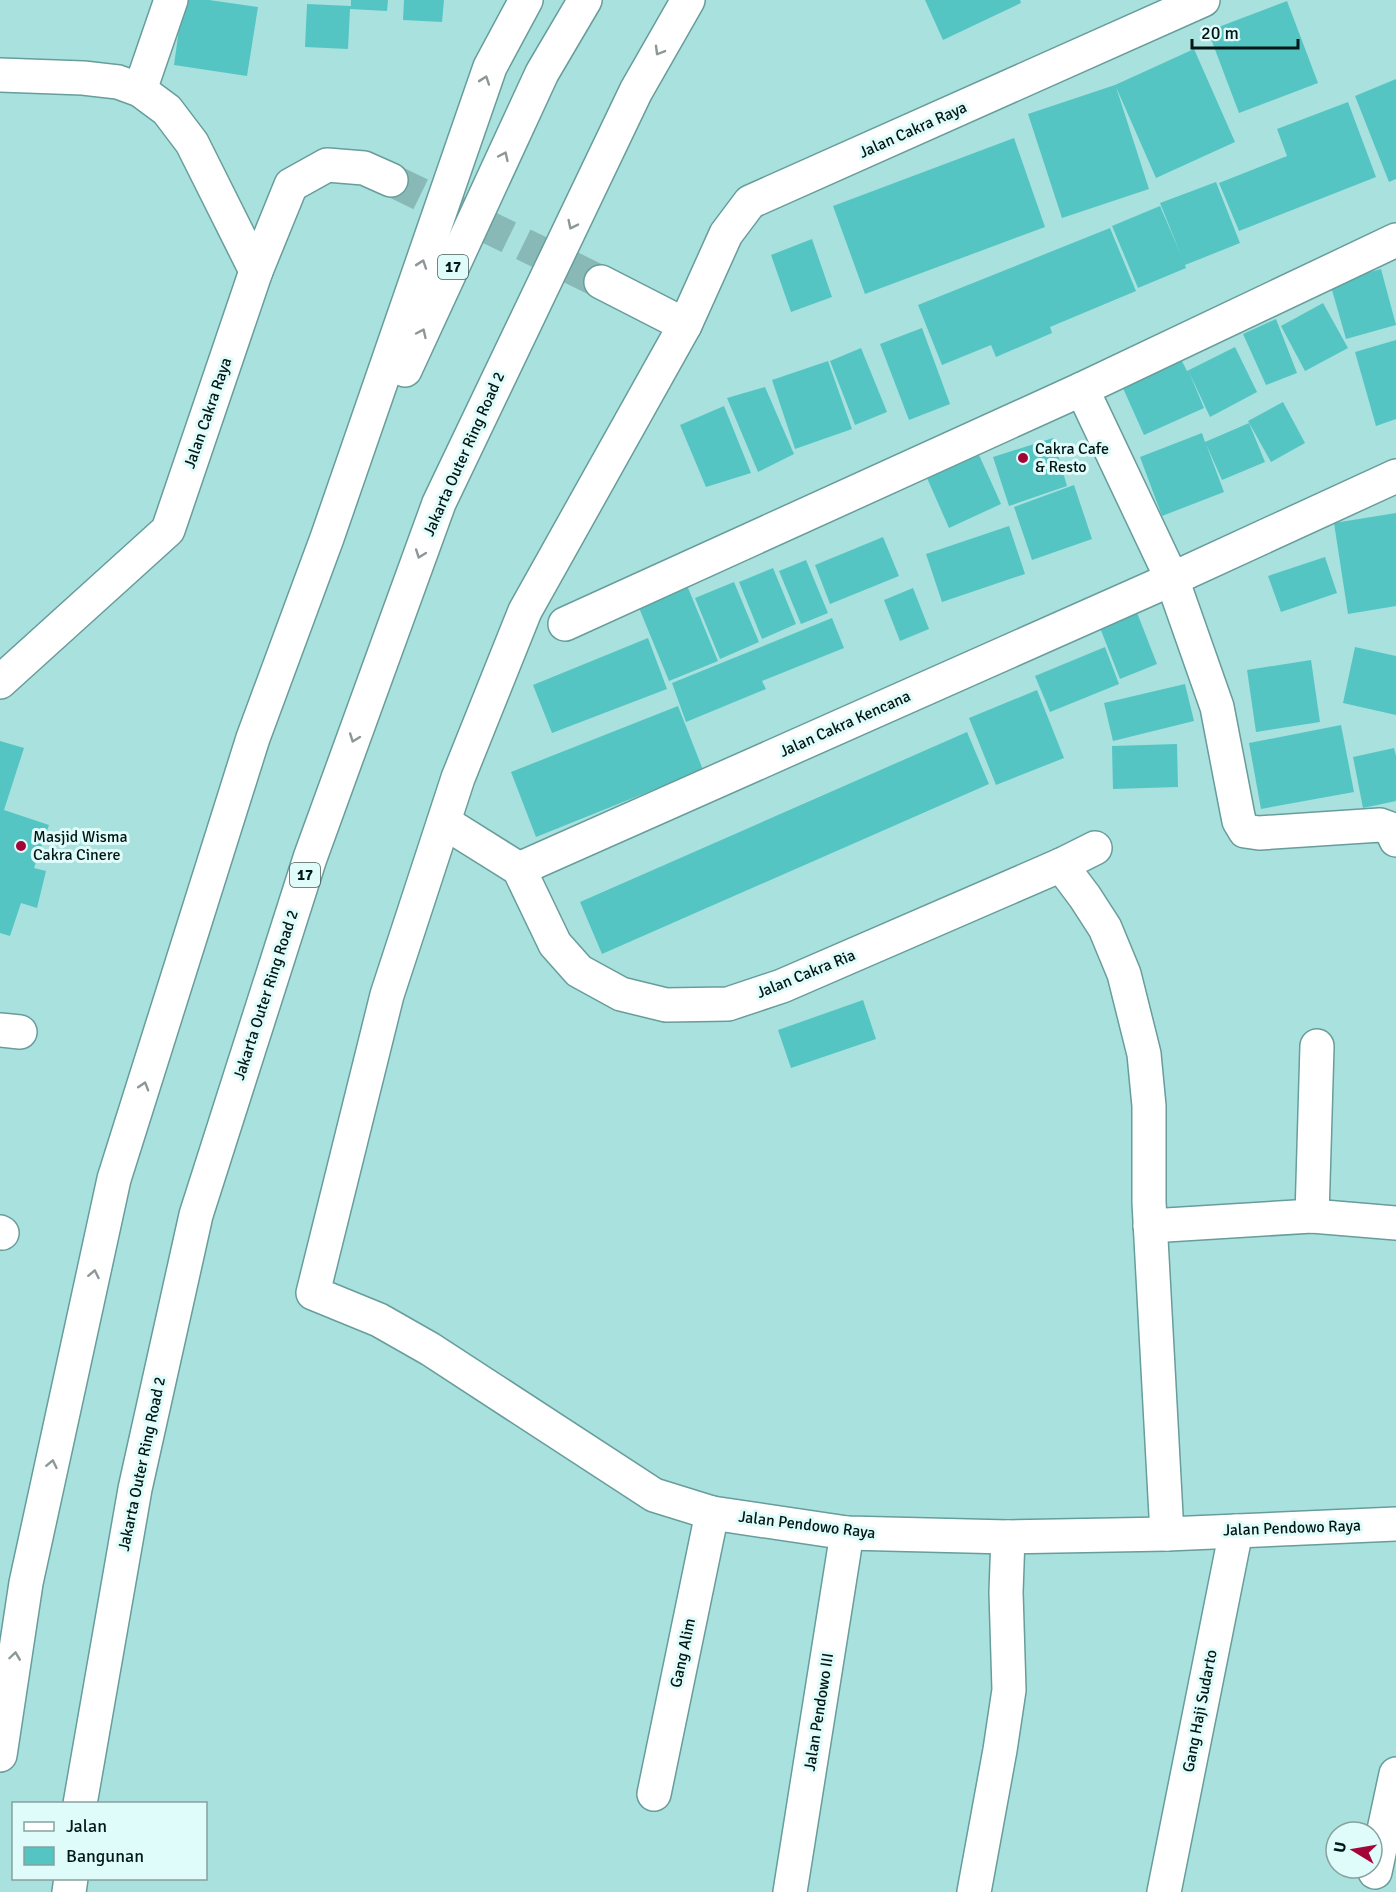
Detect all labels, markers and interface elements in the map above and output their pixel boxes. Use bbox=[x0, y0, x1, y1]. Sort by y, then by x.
scale bar bbox=[1192, 12, 1298, 50]
text: 20 m bbox=[1201, 22, 1239, 44]
one-way arrow bbox=[655, 45, 667, 55]
one-way arrow bbox=[478, 75, 491, 86]
street label: Jalan Cakra Raya bbox=[856, 97, 970, 163]
one-way arrow bbox=[497, 151, 509, 162]
one-way arrow bbox=[568, 219, 580, 230]
road number: 17 bbox=[438, 255, 468, 279]
one-way arrow bbox=[414, 259, 427, 270]
one-way arrow bbox=[415, 328, 427, 339]
street label: Jalan Cakra Raya bbox=[180, 355, 236, 471]
street label: Jakarta Outer Ring Road 2 bbox=[419, 369, 509, 539]
place label: Cakra Cafe & Resto bbox=[1035, 439, 1109, 477]
marker: Cakra Cafe & Resto bbox=[1016, 451, 1030, 465]
one-way arrow bbox=[414, 549, 427, 559]
street label: Jalan Cakra Kencana bbox=[776, 686, 914, 762]
one-way arrow bbox=[348, 732, 361, 743]
place label: Masjid Wisma Cakra Cinere bbox=[33, 827, 128, 865]
marker: Masjid Wisma Cakra Cinere bbox=[14, 839, 28, 853]
road number: 17 bbox=[290, 863, 320, 887]
street label: Jakarta Outer Ring Road 2 bbox=[229, 907, 303, 1083]
street label: Jalan Cakra Ria bbox=[754, 945, 858, 1003]
one-way arrow bbox=[137, 1081, 149, 1092]
one-way arrow bbox=[86, 1269, 99, 1279]
street label: Jakarta Outer Ring Road 2 bbox=[114, 1375, 170, 1553]
one-way arrow bbox=[44, 1460, 57, 1470]
street label: Jalan Pendowo Raya bbox=[737, 1507, 877, 1543]
street label: Jalan Pendowo Raya bbox=[1223, 1516, 1361, 1540]
street label: Gang Alim bbox=[666, 1616, 700, 1690]
street label: Gang Haji Sudarto bbox=[1178, 1648, 1222, 1774]
one-way arrow bbox=[8, 1651, 20, 1660]
street label: Jalan Pendowo III bbox=[800, 1652, 838, 1772]
legend bbox=[12, 1802, 207, 1880]
text: Jalan bbox=[66, 1815, 107, 1837]
north arrow bbox=[1324, 1820, 1384, 1880]
text: U bbox=[1329, 1840, 1351, 1855]
text: Bangunan bbox=[66, 1845, 144, 1867]

